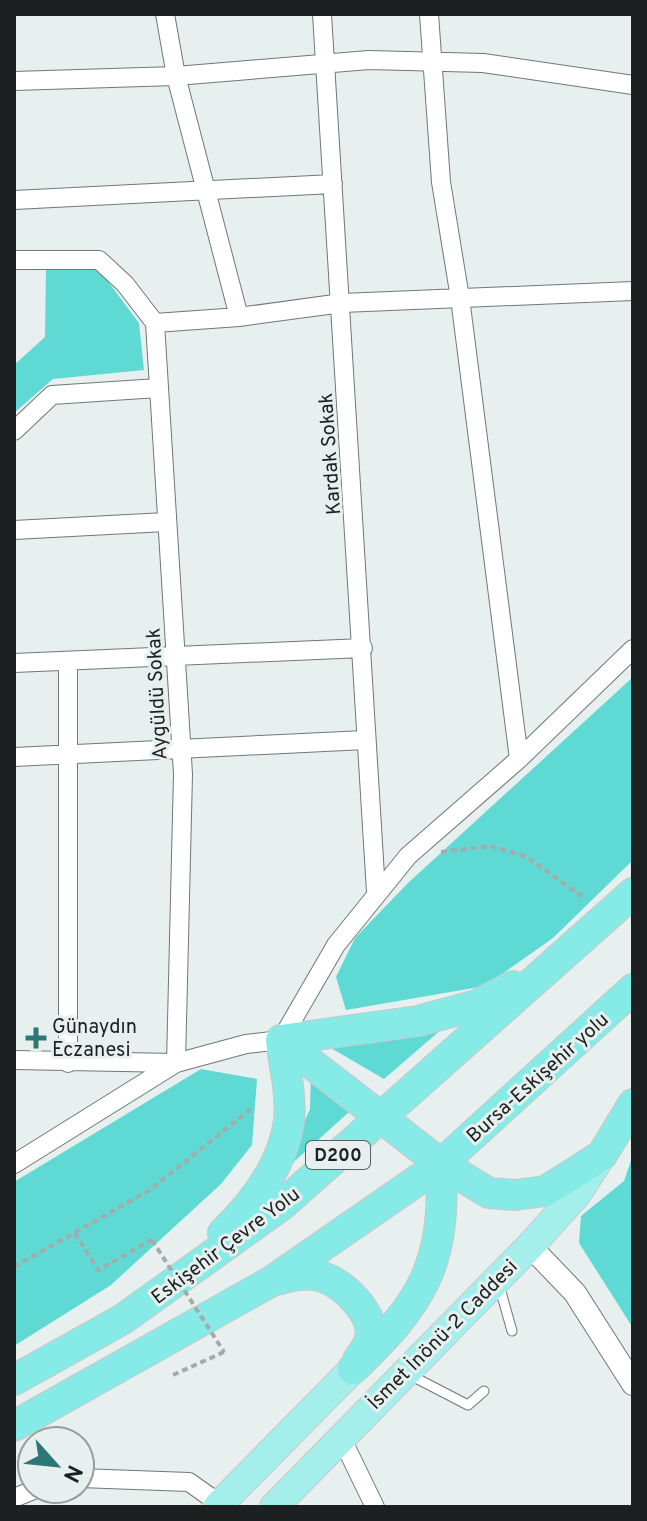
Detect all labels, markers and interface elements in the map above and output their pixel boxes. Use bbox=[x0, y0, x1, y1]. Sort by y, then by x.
street label: Kardak Sokak bbox=[314, 392, 348, 516]
street label: Aygüldü Sokak bbox=[142, 627, 174, 761]
street label: Bursa-Eskişehir yolu bbox=[462, 1008, 615, 1149]
place label: Günaydın Eczanesi bbox=[52, 1015, 137, 1064]
marker: Günaydın Eczanesi bbox=[27, 1029, 45, 1047]
road number: D200 bbox=[306, 1141, 370, 1169]
street label: Eskişehir Çevre Yolu bbox=[147, 1182, 306, 1311]
street label: İsmet İnönü-2 Caddesi bbox=[362, 1254, 524, 1416]
north arrow bbox=[16, 1425, 96, 1505]
text: N bbox=[56, 1460, 87, 1486]

